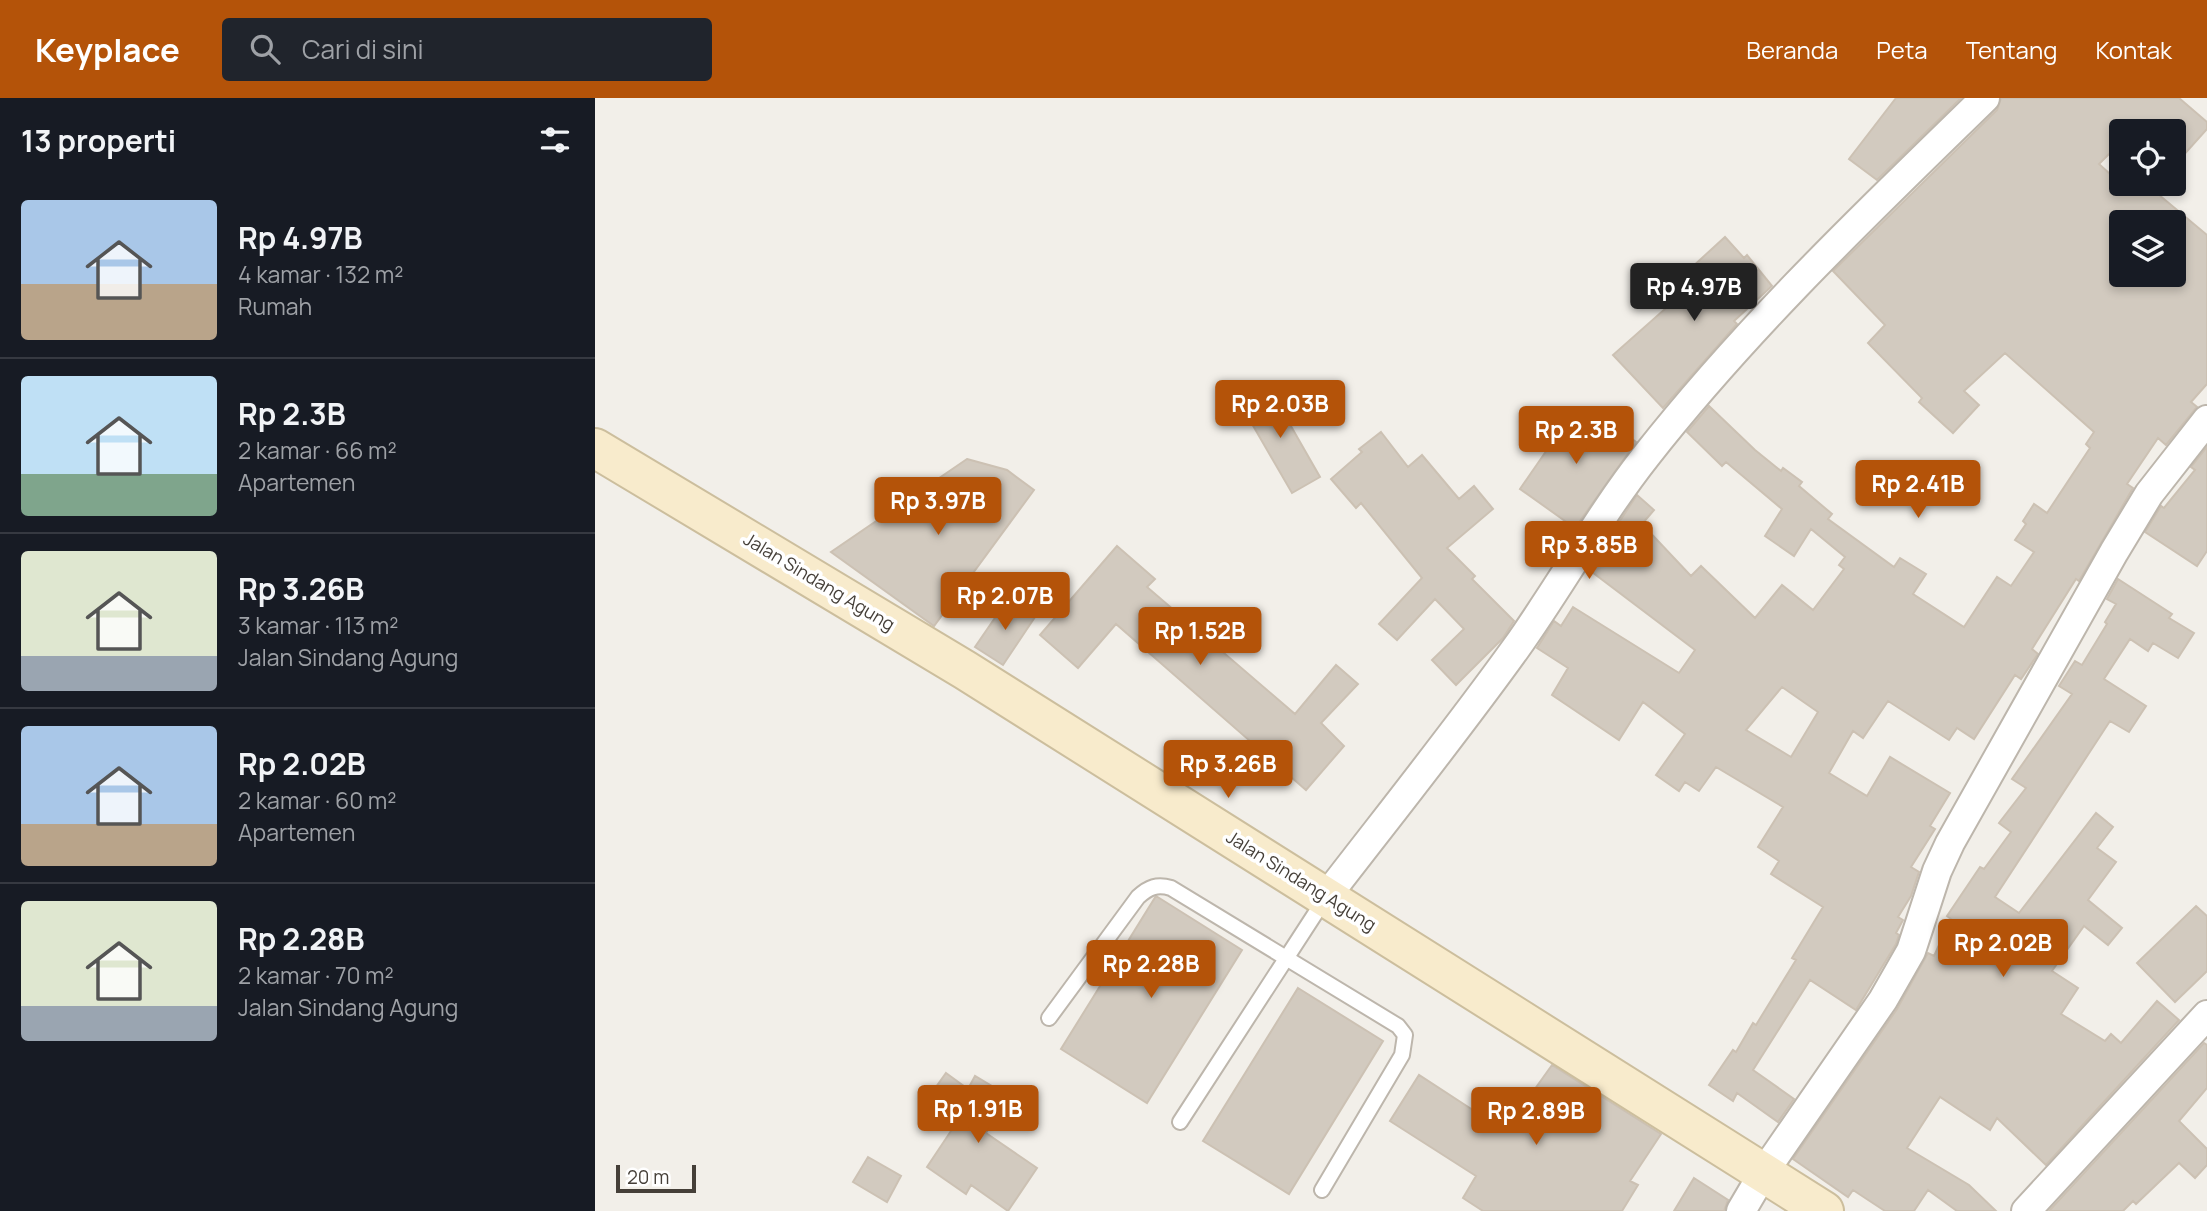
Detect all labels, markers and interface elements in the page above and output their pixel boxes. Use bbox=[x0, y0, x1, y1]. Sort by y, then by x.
search box bbox=[222, 18, 712, 81]
text: Keyplace bbox=[35, 27, 180, 72]
icon: search bbox=[246, 30, 284, 68]
text: Cari di sini bbox=[302, 31, 424, 67]
text: Beranda bbox=[1746, 33, 1838, 66]
text: Peta bbox=[1876, 33, 1928, 66]
text: Tentang bbox=[1966, 33, 2057, 66]
text: Kontak bbox=[2095, 33, 2172, 66]
map controls bbox=[2109, 119, 2186, 287]
button: locate bbox=[2109, 119, 2186, 196]
text: 13 properti bbox=[21, 120, 176, 161]
icon: filters bbox=[536, 121, 574, 159]
button: layers bbox=[2109, 210, 2186, 287]
text: Rp 4.97B bbox=[238, 217, 363, 258]
icon: home bbox=[77, 228, 161, 312]
text: 4 kamar · 132 m² bbox=[238, 258, 403, 290]
pin: Rp 4.97B bbox=[1622, 264, 1766, 323]
text: Rp 4.97B bbox=[1646, 270, 1742, 302]
text: Rumah bbox=[238, 290, 312, 322]
pin: Rp 2.03B bbox=[1208, 380, 1352, 440]
text: Rp 2.03B bbox=[1231, 387, 1329, 419]
text: Rp 2.3B bbox=[238, 393, 346, 434]
icon: home bbox=[77, 404, 161, 488]
pin: Rp 2.3B bbox=[1511, 406, 1641, 466]
text: Rp 2.3B bbox=[1535, 413, 1617, 445]
text: 2 kamar · 66 m² bbox=[238, 434, 397, 466]
pin: Rp 2.41B bbox=[1846, 460, 1990, 520]
text: Apartemen bbox=[238, 466, 355, 498]
text: Rp 2.41B bbox=[1871, 467, 1965, 499]
pin: Rp 3.97B bbox=[866, 478, 1010, 537]
text: Rp 3.97B bbox=[890, 484, 986, 516]
pin: Rp 3.85B bbox=[1517, 522, 1661, 581]
street label: Jalan Sindang Agung bbox=[739, 526, 900, 636]
text: Rp 3.85B bbox=[1541, 528, 1637, 560]
text: Rp 3.26B bbox=[238, 568, 364, 609]
pin: Rp 2.07B bbox=[933, 573, 1077, 632]
icon: home bbox=[77, 579, 161, 663]
text: Rp 2.07B bbox=[957, 579, 1053, 611]
pin: Rp 1.52B bbox=[1128, 608, 1272, 667]
text: 3 kamar · 113 m² bbox=[238, 609, 398, 641]
text: Rp 1.52B bbox=[1154, 614, 1246, 646]
text: Jalan Sindang Agung bbox=[238, 641, 458, 673]
pin: Rp 3.26B bbox=[1156, 740, 1300, 800]
text: Rp 2.02B bbox=[238, 743, 366, 784]
text: Rp 3.26B bbox=[1180, 747, 1276, 779]
icon: home bbox=[77, 754, 161, 838]
text: 2 kamar · 60 m² bbox=[238, 784, 396, 816]
text: Apartemen bbox=[238, 816, 355, 848]
street label: Jalan Sindang Agung bbox=[1222, 824, 1381, 936]
text: Rp 2.28B bbox=[238, 918, 364, 959]
pin: Rp 2.02B bbox=[1931, 920, 2075, 979]
text: Rp 2.02B bbox=[1954, 926, 2052, 958]
icon: home bbox=[77, 929, 161, 1013]
pin: Rp 2.28B bbox=[1079, 940, 1223, 1000]
text: Rp 2.28B bbox=[1103, 947, 1199, 979]
text: 2 kamar · 70 m² bbox=[238, 959, 394, 991]
text: Jalan Sindang Agung bbox=[238, 991, 458, 1023]
pin: Rp 1.91B bbox=[906, 1086, 1050, 1145]
pin: Rp 2.89B bbox=[1464, 1088, 1608, 1147]
text: Rp 1.91B bbox=[934, 1092, 1022, 1124]
text: Rp 2.89B bbox=[1487, 1094, 1585, 1126]
scale bar bbox=[616, 1162, 697, 1194]
text: 20 m bbox=[627, 1164, 669, 1190]

